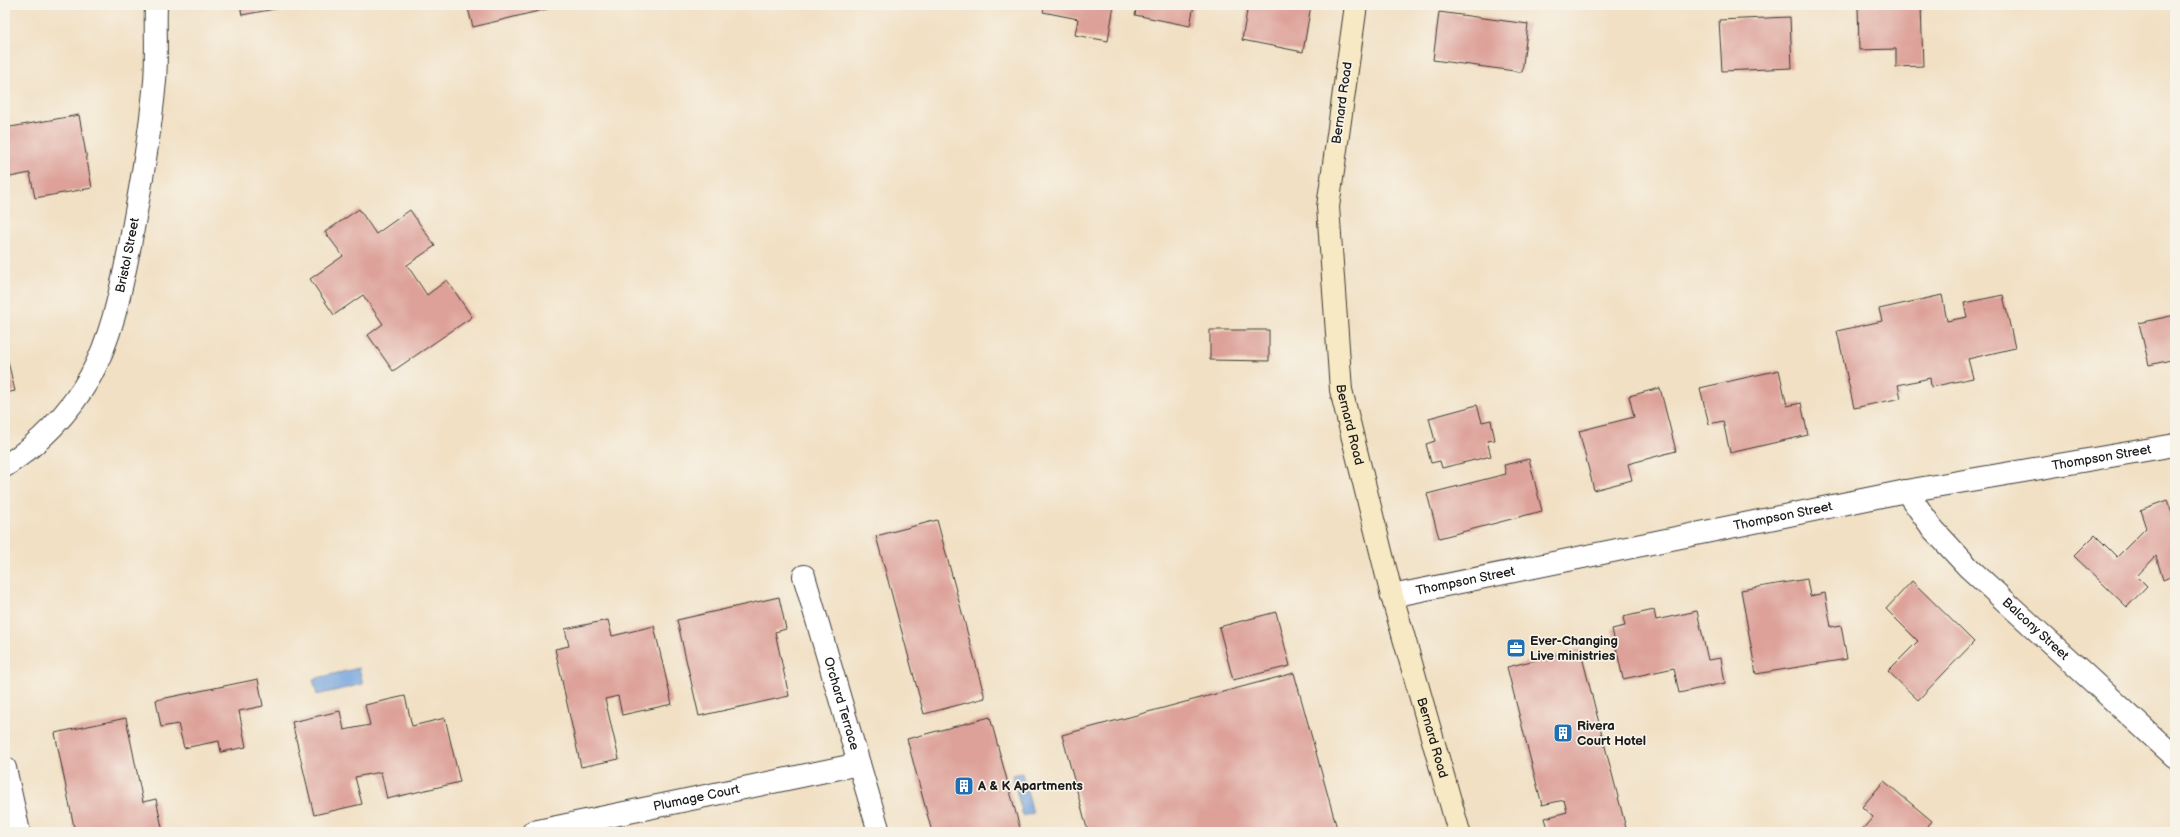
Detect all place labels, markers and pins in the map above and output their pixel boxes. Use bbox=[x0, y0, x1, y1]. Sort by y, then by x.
place label: Ever-Changing Live ministries bbox=[1530, 633, 1618, 664]
office icon: Ever-Changing Live ministries bbox=[1505, 637, 1527, 659]
place label: Rivera Court Hotel bbox=[1577, 718, 1646, 749]
building icon: Rivera Court Hotel bbox=[1552, 722, 1574, 744]
building icon: A & K Apartments bbox=[953, 775, 975, 797]
place label: A & K Apartments bbox=[977, 778, 1083, 794]

